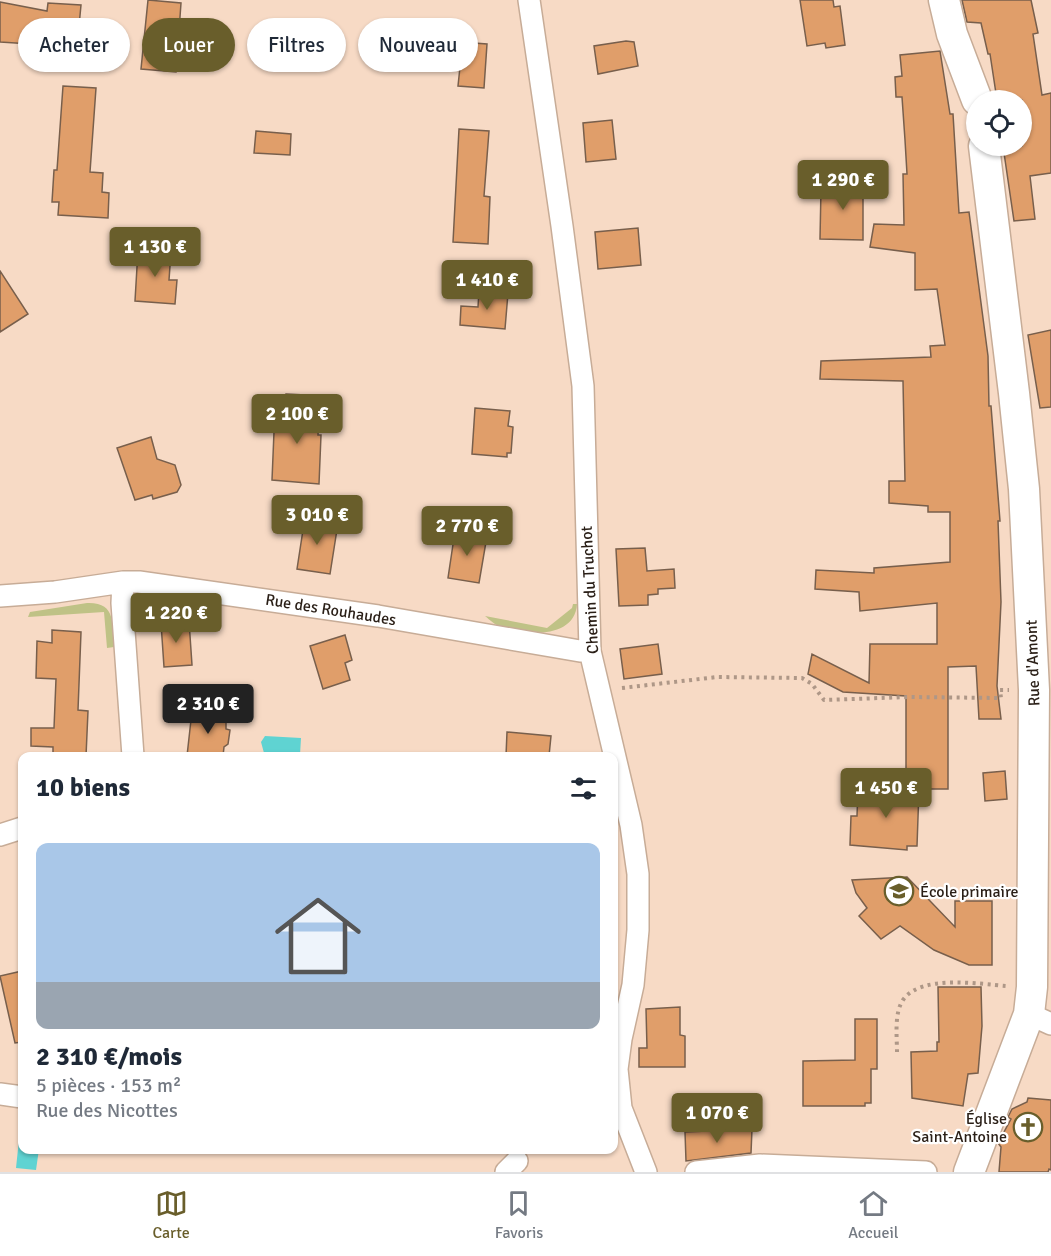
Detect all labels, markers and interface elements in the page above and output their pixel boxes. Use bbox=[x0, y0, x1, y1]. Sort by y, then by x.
chip: Acheter bbox=[18, 18, 130, 72]
chip: Louer bbox=[142, 18, 235, 72]
chip: Filtres bbox=[247, 18, 346, 72]
chip: Nouveau bbox=[358, 18, 478, 72]
map controls bbox=[966, 90, 1032, 156]
button: locate bbox=[966, 90, 1032, 156]
pin: 1 290 € bbox=[788, 160, 898, 211]
text: 1 290 € bbox=[812, 167, 874, 192]
pin: 1 130 € bbox=[100, 227, 210, 278]
text: 1 130 € bbox=[124, 234, 186, 259]
pin: 1 410 € bbox=[432, 260, 542, 311]
text: 1 410 € bbox=[456, 267, 518, 292]
pin: 2 100 € bbox=[242, 394, 352, 445]
text: 2 100 € bbox=[266, 401, 328, 426]
pin: 3 010 € bbox=[262, 495, 372, 546]
text: 3 010 € bbox=[286, 502, 348, 527]
pin: 2 770 € bbox=[412, 506, 522, 557]
text: 2 770 € bbox=[436, 513, 498, 538]
street label: Chemin du Truchot bbox=[577, 525, 603, 654]
street label: Rue des Rouhaudes bbox=[264, 590, 398, 630]
pin: 1 220 € bbox=[121, 593, 231, 644]
text: 1 220 € bbox=[145, 600, 207, 625]
street label: Rue d'Amont bbox=[1021, 619, 1045, 707]
pin: 2 310 € bbox=[153, 684, 263, 735]
text: 2 310 € bbox=[177, 691, 239, 716]
pin: 1 450 € bbox=[831, 768, 941, 819]
text: 10 biens bbox=[36, 772, 130, 804]
icon: filters bbox=[567, 772, 600, 805]
text: 1 450 € bbox=[855, 775, 917, 800]
school or university icon: École primaire bbox=[883, 875, 915, 907]
icon: home bbox=[264, 882, 372, 990]
place label: École primaire bbox=[920, 882, 1019, 902]
text: 2 310 €/mois bbox=[36, 1041, 182, 1073]
text: 5 pièces · 153 m² bbox=[36, 1073, 181, 1098]
pin: 1 070 € bbox=[662, 1093, 772, 1144]
text: Rue des Nicottes bbox=[36, 1098, 178, 1123]
text: 1 070 € bbox=[686, 1100, 748, 1125]
place label: Église Saint-Antoine bbox=[912, 1109, 1007, 1147]
church icon: Église Saint-Antoine bbox=[1012, 1111, 1044, 1143]
tab: Carte bbox=[152, 1187, 190, 1243]
tab: Favoris bbox=[495, 1187, 543, 1243]
tab: Accueil bbox=[848, 1187, 899, 1243]

